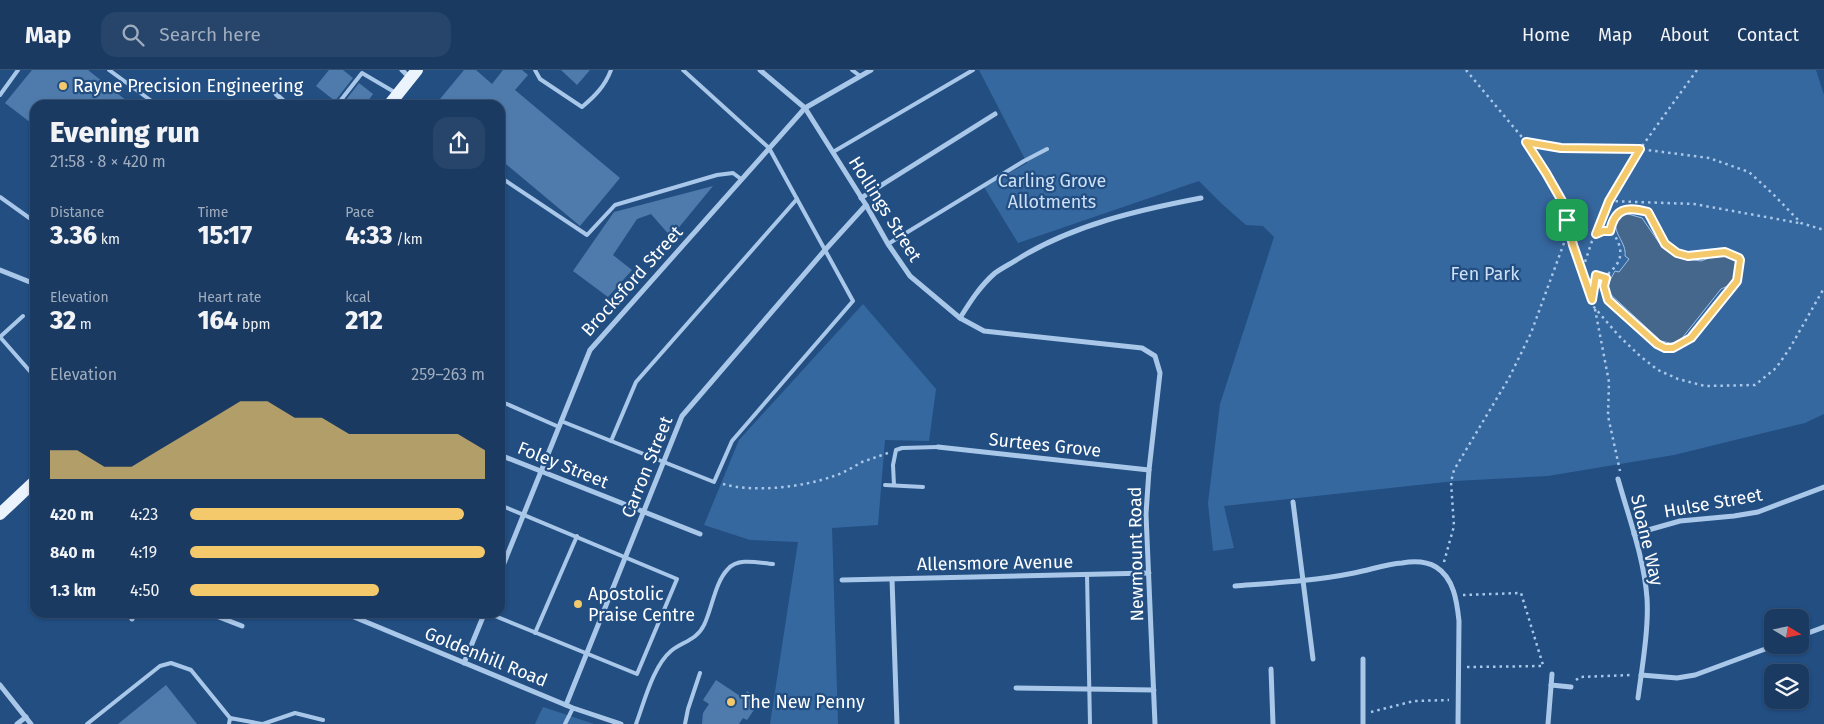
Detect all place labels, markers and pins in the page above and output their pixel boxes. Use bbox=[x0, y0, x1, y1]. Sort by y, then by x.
place label: Rayne Precision Engineering bbox=[73, 75, 304, 97]
marker: Rayne Precision Engineering bbox=[57, 80, 69, 92]
pin bbox=[1546, 199, 1588, 241]
place label: Apostolic Praise Centre bbox=[588, 583, 695, 626]
marker: Apostolic Praise Centre bbox=[572, 598, 584, 610]
place label: The New Penny bbox=[741, 691, 865, 713]
marker: The New Penny bbox=[725, 696, 737, 708]

